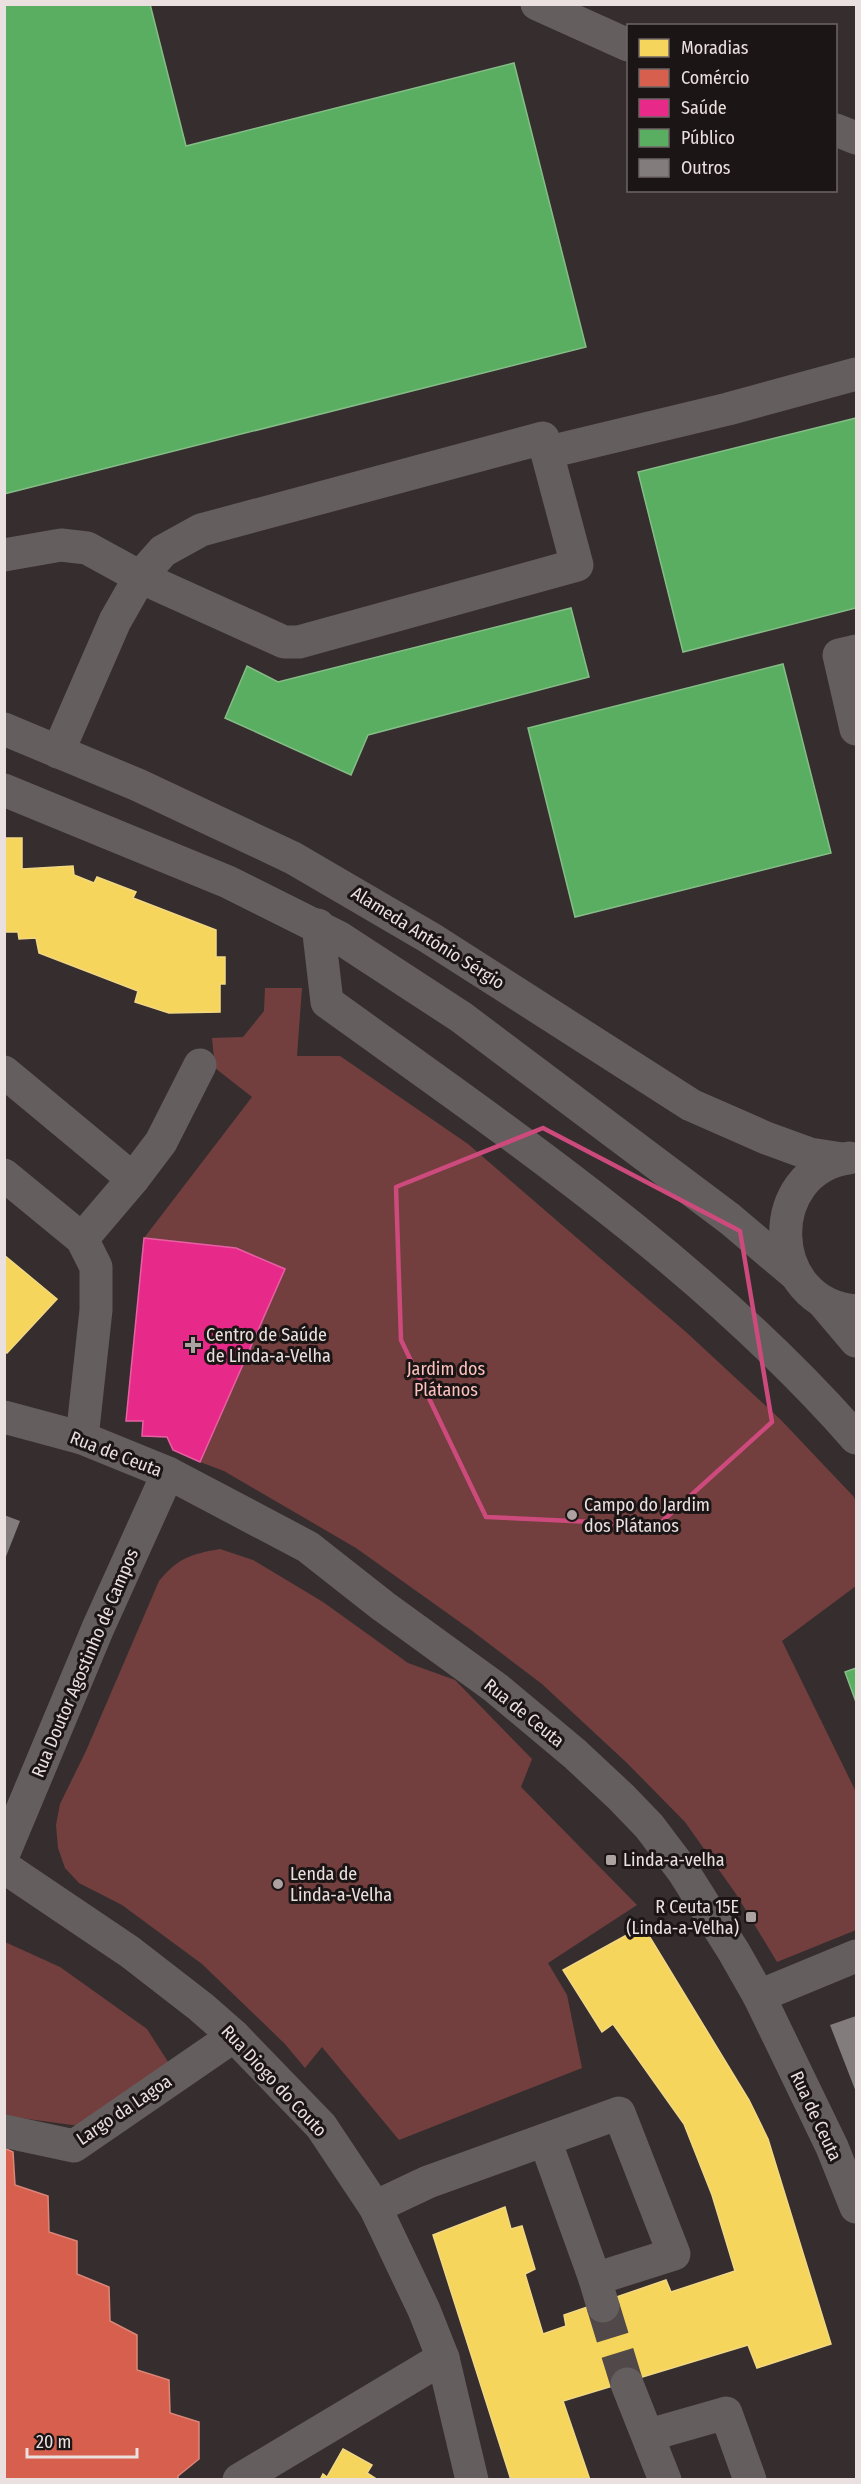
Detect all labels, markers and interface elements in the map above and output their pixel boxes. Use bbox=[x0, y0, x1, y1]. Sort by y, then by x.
legend bbox=[627, 24, 837, 192]
text: Moradias bbox=[681, 37, 749, 59]
text: Comércio bbox=[681, 67, 749, 89]
text: Saúde bbox=[681, 97, 727, 119]
text: Público bbox=[681, 127, 735, 149]
text: Outros bbox=[681, 157, 731, 179]
street label: Alameda António Sérgio bbox=[347, 882, 509, 994]
place label: Centro de Saúde de Linda-a-Velha bbox=[206, 1324, 331, 1367]
marker: Centro de Saúde de Linda-a-Velha bbox=[184, 1336, 202, 1354]
park label: Jardim dos Plátanos bbox=[407, 1358, 486, 1401]
street label: Rua de Ceuta bbox=[67, 1426, 165, 1482]
place label: Campo do Jardim dos Plátanos bbox=[584, 1494, 710, 1537]
marker: Campo do Jardim dos Plátanos bbox=[565, 1508, 579, 1522]
street label: Rua Doutor Agostinho de Campos bbox=[27, 1545, 143, 1781]
street label: Rua de Ceuta bbox=[479, 1674, 569, 1752]
place label: Linda-a-velha bbox=[623, 1849, 725, 1871]
marker: Linda-a-velha bbox=[604, 1853, 618, 1867]
place label: Lenda de Linda-a-Velha bbox=[290, 1863, 392, 1906]
marker: Lenda de Linda-a-Velha bbox=[271, 1877, 285, 1891]
place label: R Ceuta 15E (Linda-a-Velha) bbox=[626, 1896, 739, 1939]
marker: R Ceuta 15E (Linda-a-Velha) bbox=[744, 1910, 758, 1924]
street label: Rua Diogo do Couto bbox=[217, 2021, 331, 2141]
street label: Rua de Ceuta bbox=[786, 2068, 846, 2165]
street label: Largo da Lagoa bbox=[72, 2070, 176, 2150]
scale bar bbox=[27, 2421, 136, 2459]
text: 20 m bbox=[36, 2431, 71, 2453]

